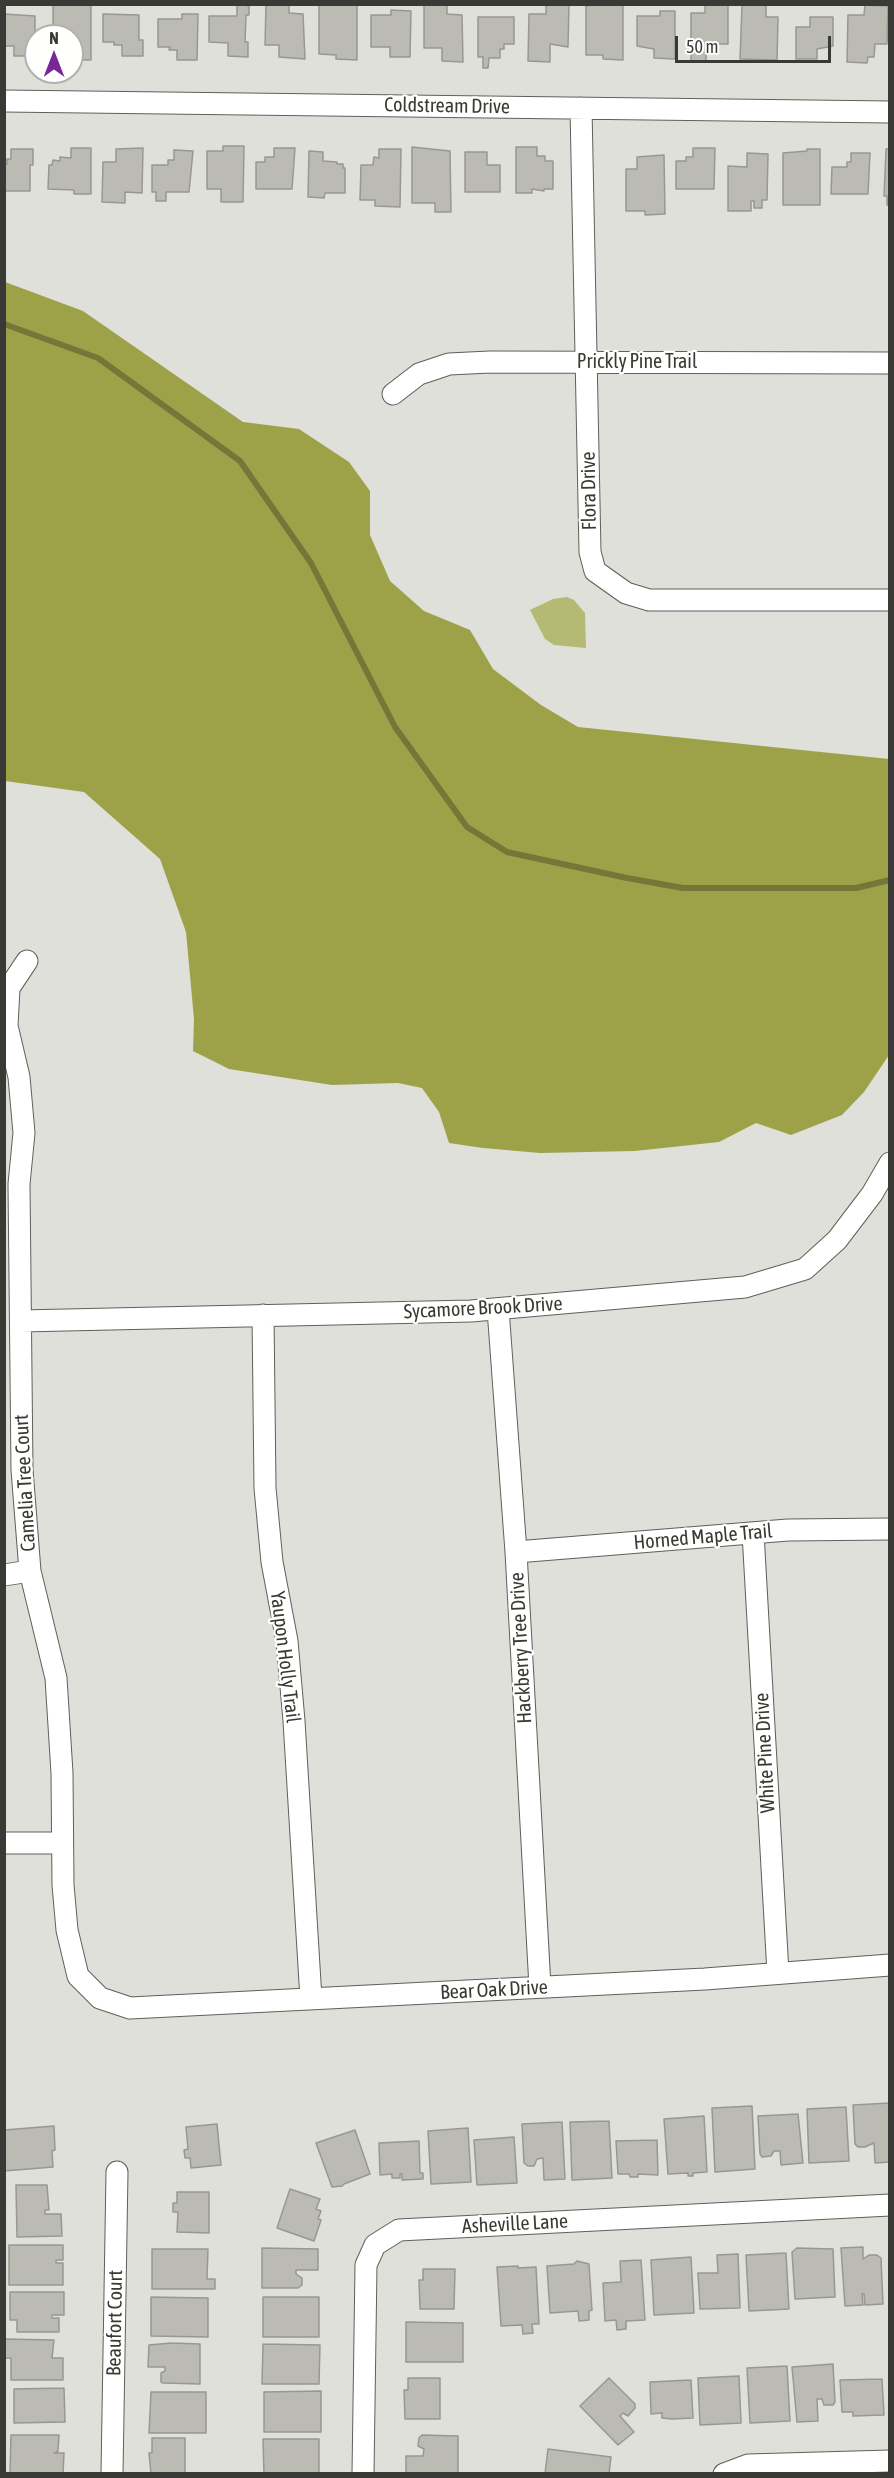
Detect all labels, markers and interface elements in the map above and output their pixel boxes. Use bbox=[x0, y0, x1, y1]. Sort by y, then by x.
north arrow bbox=[24, 24, 84, 84]
scale bar bbox=[678, 24, 834, 62]
text: N bbox=[49, 29, 59, 47]
text: 50 m bbox=[686, 36, 718, 57]
street label: Coldstream Drive bbox=[384, 93, 510, 119]
street label: Prickly Pine Trail bbox=[577, 350, 697, 374]
street label: Flora Drive bbox=[576, 451, 602, 531]
street label: Sycamore Brook Drive bbox=[403, 1292, 563, 1324]
street label: Camelia Tree Court bbox=[9, 1414, 41, 1552]
street label: Horned Maple Trail bbox=[633, 1519, 773, 1555]
street label: Hackberry Tree Drive bbox=[505, 1572, 537, 1724]
street label: Yaupon Holly Trail bbox=[265, 1590, 305, 1724]
street label: White Pine Drive bbox=[750, 1692, 780, 1814]
street label: Bear Oak Drive bbox=[440, 1975, 548, 2005]
street label: Asheville Lane bbox=[461, 2209, 569, 2239]
street label: Beaufort Court bbox=[102, 2270, 128, 2376]

